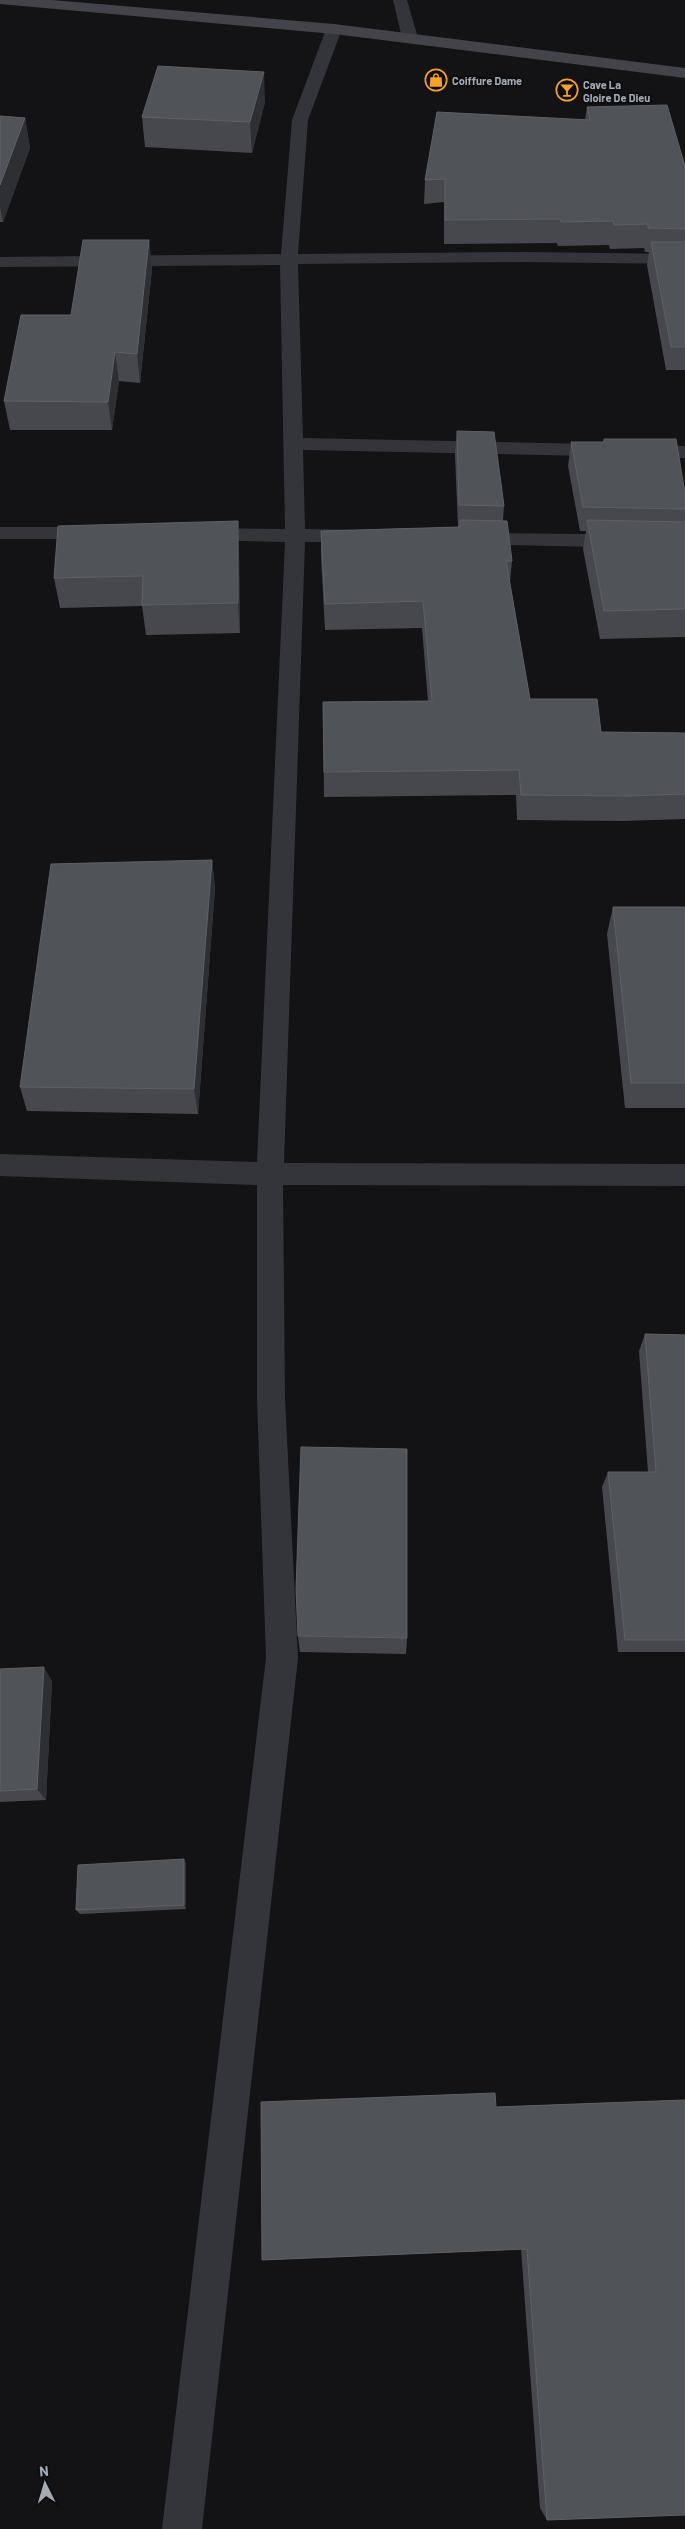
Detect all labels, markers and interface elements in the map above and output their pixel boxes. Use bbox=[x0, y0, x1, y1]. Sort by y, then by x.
shop icon: Coiffure Dame bbox=[424, 68, 448, 92]
place label: Coiffure Dame bbox=[452, 74, 522, 87]
bar icon: Cave La Gloire De Dieu bbox=[555, 78, 579, 102]
place label: Cave La Gloire De Dieu bbox=[583, 78, 650, 104]
north arrow bbox=[20, 2459, 70, 2509]
text: N bbox=[38, 2462, 49, 2479]

